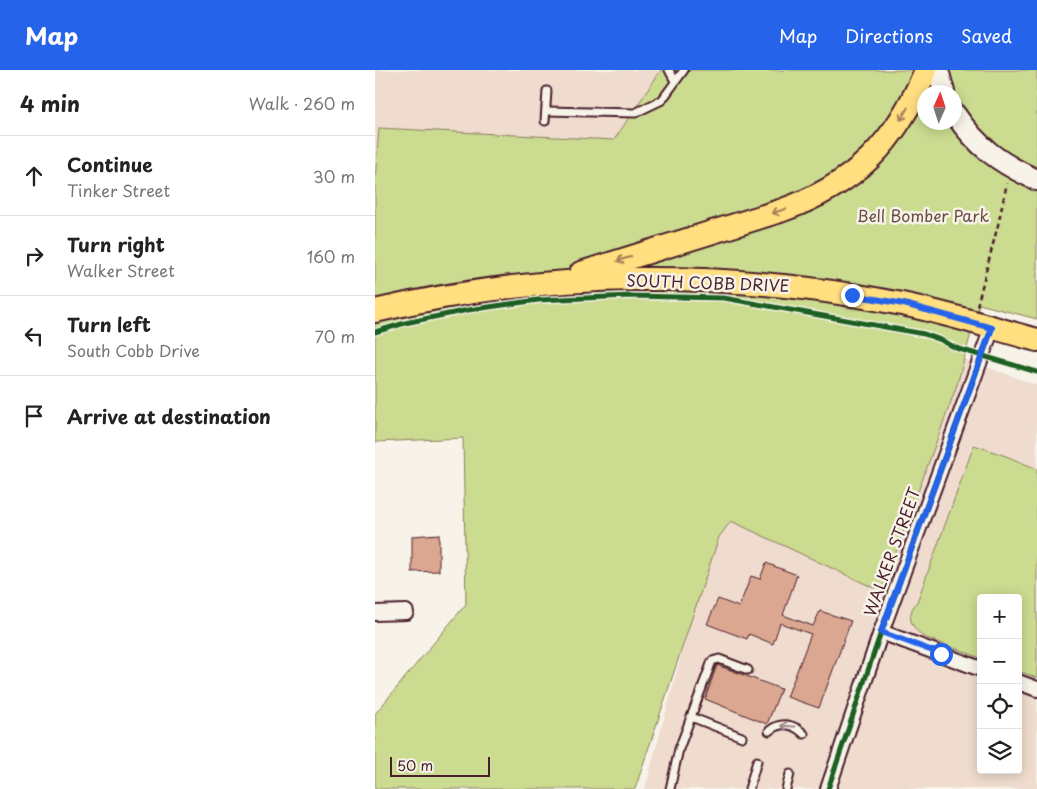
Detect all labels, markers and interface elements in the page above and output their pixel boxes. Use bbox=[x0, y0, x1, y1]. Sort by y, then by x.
text: Map bbox=[25, 17, 78, 53]
text: Map bbox=[779, 22, 817, 49]
text: Directions bbox=[845, 22, 933, 49]
text: Saved bbox=[961, 22, 1012, 49]
north arrow bbox=[917, 85, 962, 130]
text: 4 min bbox=[20, 87, 80, 119]
text: Walk · 260 m bbox=[249, 91, 355, 115]
one-way arrow bbox=[899, 106, 909, 121]
text: Continue bbox=[67, 150, 153, 178]
icon: ahead bbox=[20, 162, 48, 190]
text: 30 m bbox=[313, 164, 355, 188]
text: Tinker Street bbox=[67, 178, 170, 202]
park label: Bell Bomber Park bbox=[857, 203, 989, 227]
one-way arrow bbox=[772, 207, 787, 216]
text: Turn right bbox=[67, 230, 165, 258]
icon: right bbox=[20, 242, 48, 270]
text: 160 m bbox=[307, 244, 355, 268]
one-way arrow bbox=[616, 255, 632, 265]
text: Walker Street bbox=[67, 258, 175, 282]
street label: SOUTH COBB DRIVE bbox=[626, 267, 790, 297]
route end bbox=[841, 284, 864, 307]
text: Turn left bbox=[67, 310, 151, 338]
icon: left bbox=[20, 322, 48, 350]
text: 70 m bbox=[315, 324, 355, 348]
text: South Cobb Drive bbox=[67, 338, 200, 362]
icon: arrive bbox=[20, 402, 48, 430]
text: Arrive at destination bbox=[67, 402, 271, 430]
street label: WALKER STREET bbox=[857, 484, 926, 619]
map controls bbox=[977, 594, 1022, 774]
button: + bbox=[977, 594, 1022, 639]
button: − bbox=[977, 639, 1022, 684]
route start bbox=[930, 643, 953, 666]
button: locate bbox=[977, 684, 1022, 729]
one-way arrow bbox=[780, 721, 796, 731]
button: layers bbox=[977, 729, 1022, 774]
scale bar bbox=[390, 754, 490, 777]
text: 50 m bbox=[397, 755, 433, 776]

